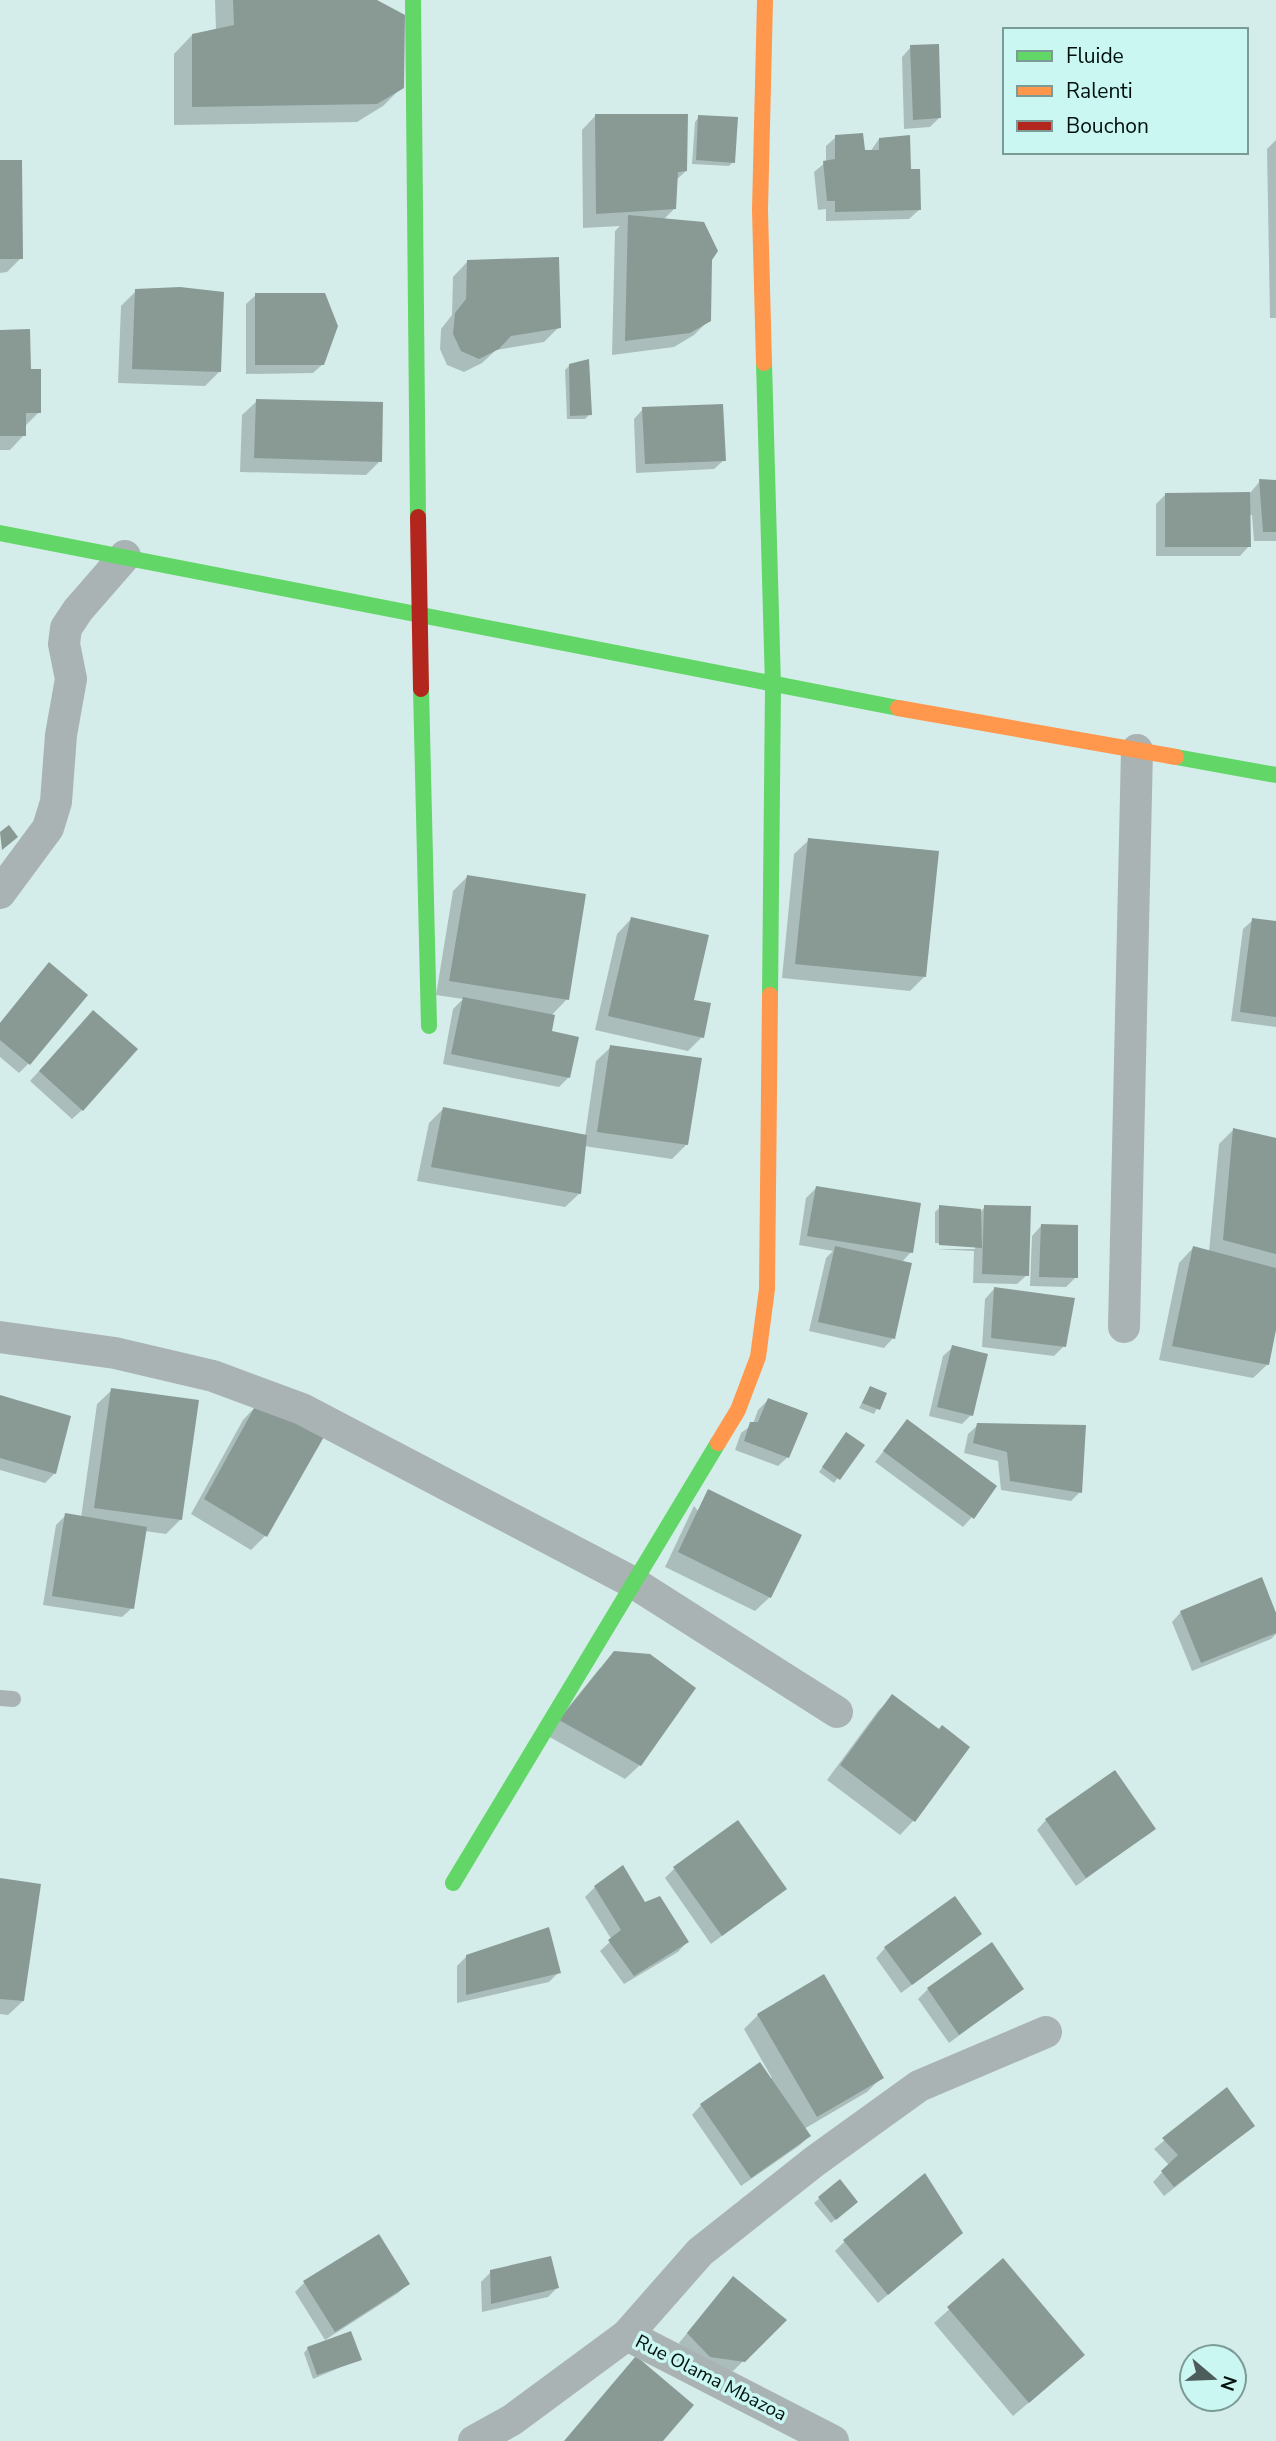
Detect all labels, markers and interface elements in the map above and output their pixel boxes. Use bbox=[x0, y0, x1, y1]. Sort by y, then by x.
legend bbox=[1003, 28, 1248, 154]
text: Fluide bbox=[1066, 42, 1124, 70]
text: Ralenti bbox=[1066, 77, 1133, 105]
text: Bouchon bbox=[1066, 112, 1149, 140]
street label: Rue Olama Mbazoa bbox=[631, 2329, 791, 2427]
north arrow bbox=[1178, 2343, 1248, 2413]
text: N bbox=[1214, 2372, 1243, 2394]

